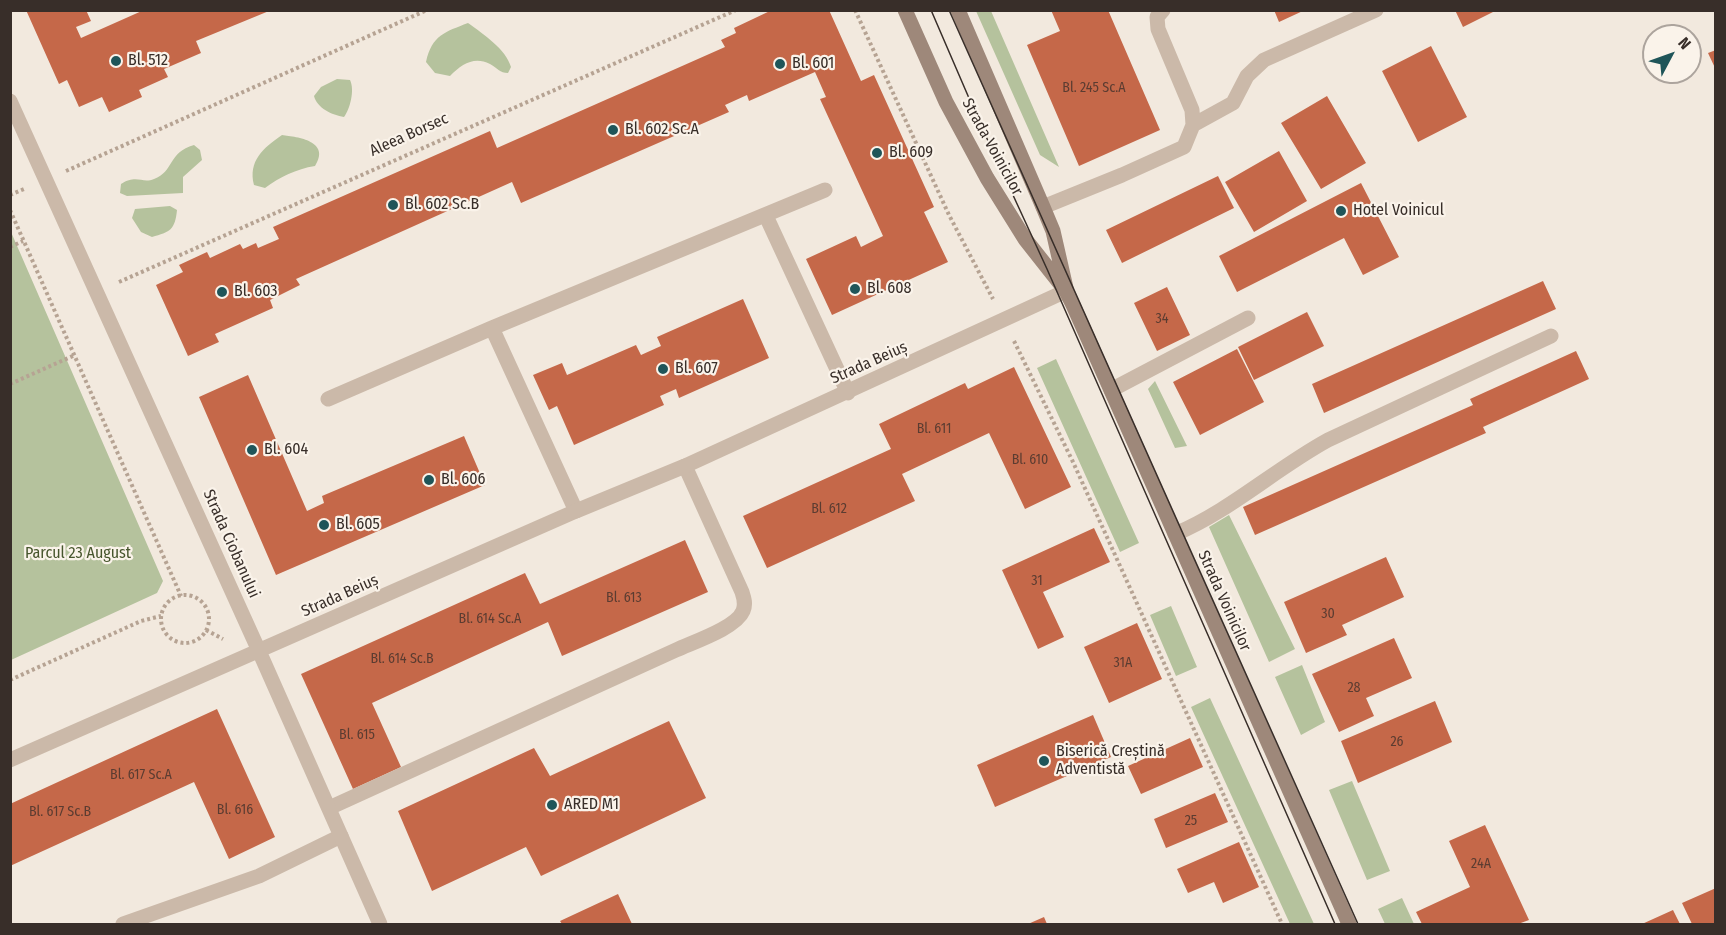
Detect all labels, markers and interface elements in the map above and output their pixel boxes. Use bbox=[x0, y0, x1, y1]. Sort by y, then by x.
north arrow bbox=[1642, 24, 1702, 84]
text: N bbox=[1674, 33, 1695, 53]
place label: Bl. 512 bbox=[128, 51, 168, 71]
marker: Bl. 512 bbox=[109, 54, 123, 68]
place label: Bl. 601 bbox=[792, 54, 834, 74]
marker: Bl. 601 bbox=[773, 57, 787, 71]
house number: Bl. 245 Sc.A bbox=[1062, 80, 1126, 96]
street label: Strada Voinicilor bbox=[957, 95, 1027, 199]
street label: Aleea Borsec bbox=[367, 109, 451, 161]
place label: Bl. 602 Sc.A bbox=[625, 120, 699, 140]
marker: Bl. 602 Sc.A bbox=[606, 123, 620, 137]
place label: Bl. 609 bbox=[889, 143, 933, 163]
marker: Bl. 609 bbox=[870, 146, 884, 160]
place label: Bl. 602 Sc.B bbox=[405, 195, 479, 215]
marker: Bl. 602 Sc.B bbox=[386, 198, 400, 212]
place label: Hotel Voinicul bbox=[1353, 201, 1444, 221]
marker: Hotel Voinicul bbox=[1334, 204, 1348, 218]
place label: Bl. 608 bbox=[867, 279, 911, 299]
place label: Bl. 603 bbox=[234, 282, 278, 302]
marker: Bl. 608 bbox=[848, 282, 862, 296]
marker: Bl. 603 bbox=[215, 285, 229, 299]
house number: 34 bbox=[1155, 311, 1169, 327]
street label: Strada Beiuș bbox=[828, 338, 910, 388]
place label: Bl. 607 bbox=[675, 359, 718, 379]
marker: Bl. 607 bbox=[656, 362, 670, 376]
house number: Bl. 611 bbox=[917, 421, 951, 437]
place label: Bl. 604 bbox=[264, 440, 308, 460]
marker: Bl. 604 bbox=[245, 443, 259, 457]
house number: Bl. 610 bbox=[1012, 452, 1048, 468]
place label: Bl. 606 bbox=[441, 470, 485, 490]
marker: Bl. 606 bbox=[422, 473, 436, 487]
street label: Strada Ciobanului bbox=[199, 487, 263, 601]
house number: Bl. 612 bbox=[811, 501, 847, 517]
place label: Bl. 605 bbox=[336, 515, 380, 535]
marker: Bl. 605 bbox=[317, 518, 331, 532]
park label: Parcul 23 August bbox=[25, 544, 131, 564]
street label: Strada Voinicilor bbox=[1193, 548, 1255, 654]
street label: Strada Beiuș bbox=[299, 571, 381, 621]
house number: 31 bbox=[1031, 573, 1043, 589]
house number: Bl. 613 bbox=[606, 590, 642, 606]
house number: 30 bbox=[1321, 606, 1335, 622]
house number: Bl. 614 Sc.A bbox=[459, 611, 521, 627]
house number: Bl. 614 Sc.B bbox=[370, 651, 434, 667]
house number: 31A bbox=[1114, 655, 1132, 671]
house number: 28 bbox=[1347, 680, 1361, 696]
house number: Bl. 615 bbox=[339, 727, 375, 743]
house number: 26 bbox=[1390, 734, 1404, 750]
place label: Biserică Creștină Adventistă bbox=[1056, 742, 1165, 780]
marker: Biserică Creștină Adventistă bbox=[1037, 754, 1051, 768]
house number: Bl. 617 Sc.A bbox=[110, 767, 172, 783]
place label: ARED M1 bbox=[564, 795, 619, 815]
marker: ARED M1 bbox=[545, 798, 559, 812]
house number: Bl. 616 bbox=[217, 802, 253, 818]
house number: Bl. 617 Sc.B bbox=[29, 804, 91, 820]
house number: 25 bbox=[1185, 813, 1197, 829]
house number: 24A bbox=[1471, 856, 1491, 872]

